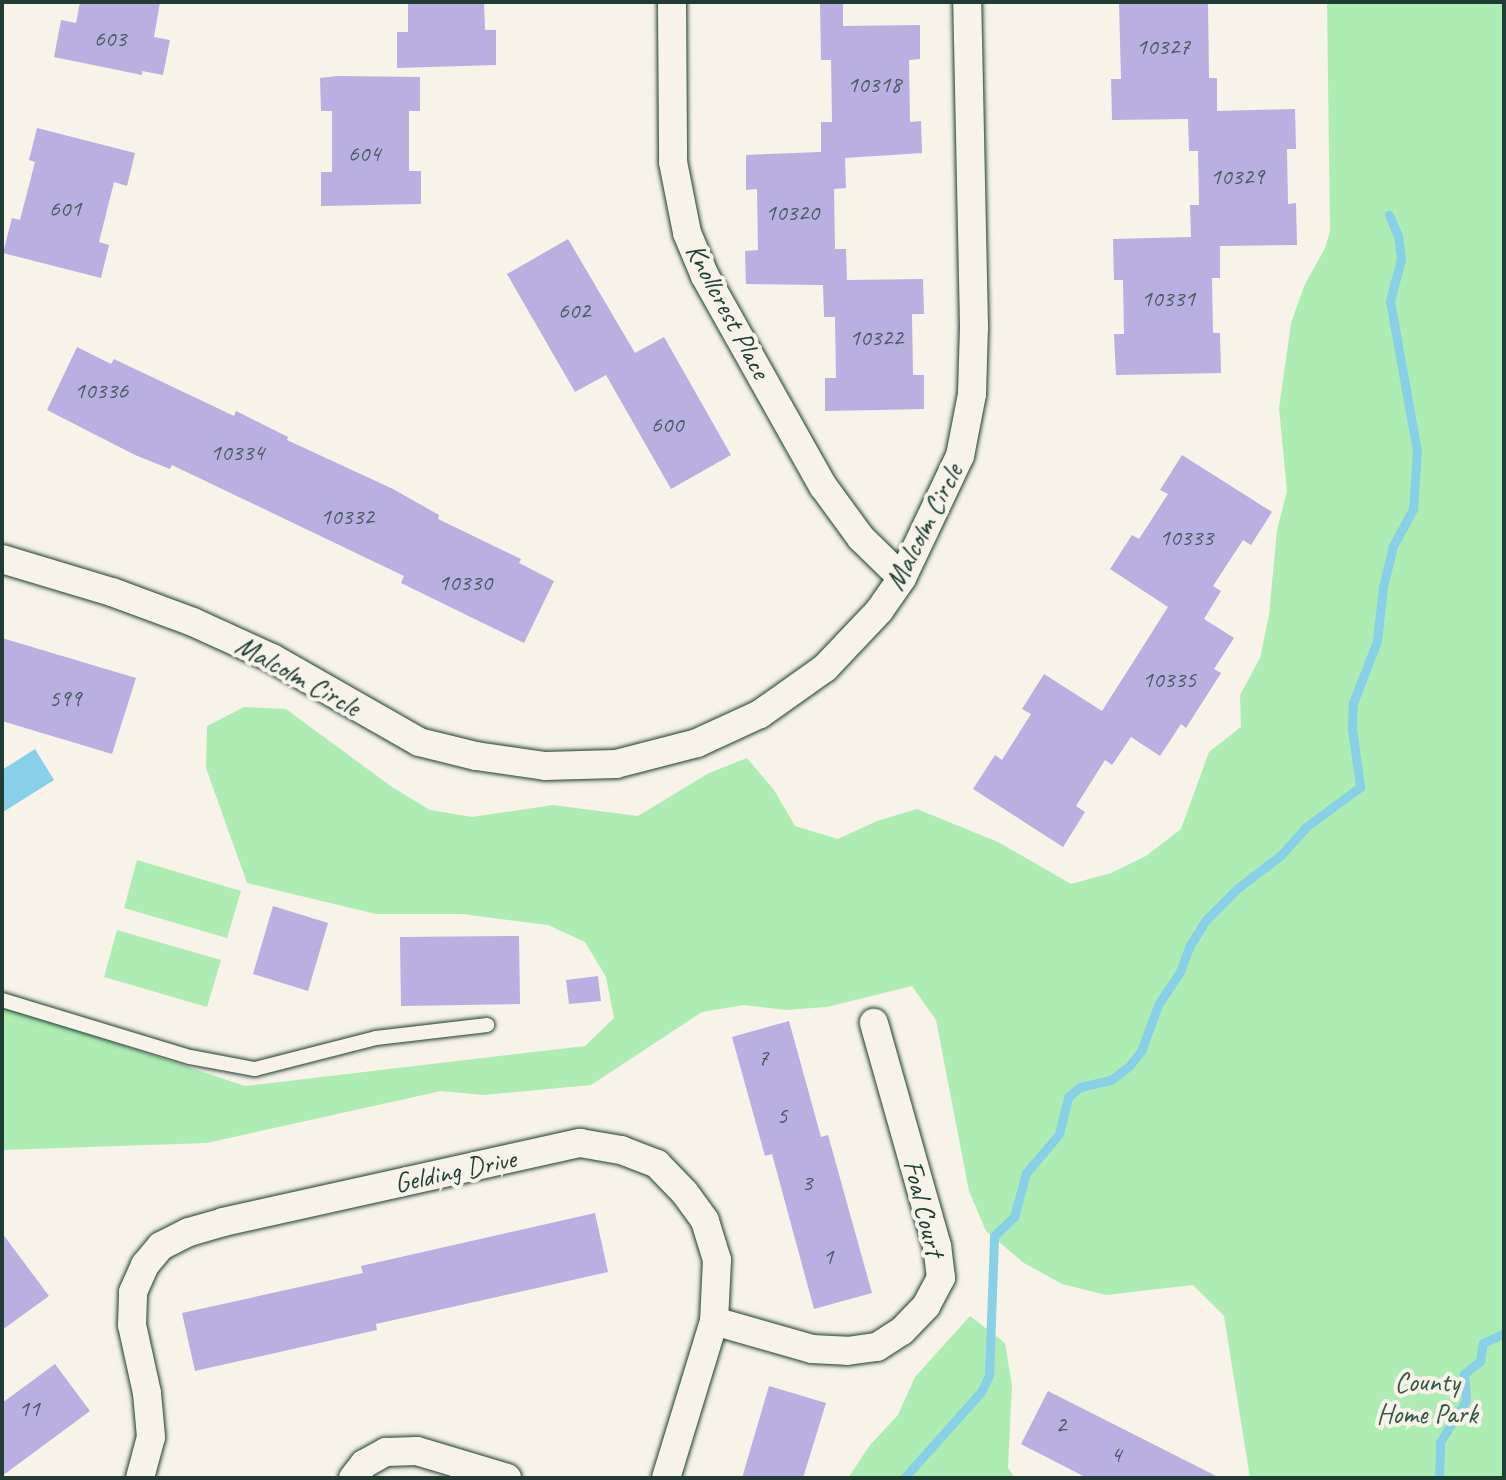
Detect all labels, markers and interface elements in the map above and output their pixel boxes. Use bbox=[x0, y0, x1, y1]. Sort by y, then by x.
house number: 603 bbox=[94, 25, 126, 53]
house number: 10327 bbox=[1136, 33, 1190, 61]
house number: 10318 bbox=[847, 71, 901, 99]
house number: 604 bbox=[348, 140, 380, 168]
house number: 10329 bbox=[1210, 163, 1264, 191]
house number: 601 bbox=[49, 195, 81, 223]
house number: 10320 bbox=[765, 199, 819, 227]
street label: Knollcrest Place bbox=[678, 237, 778, 385]
house number: 10331 bbox=[1141, 285, 1195, 313]
house number: 602 bbox=[558, 297, 590, 325]
house number: 10322 bbox=[849, 324, 903, 352]
house number: 10336 bbox=[74, 377, 128, 405]
house number: 600 bbox=[651, 411, 683, 439]
house number: 10334 bbox=[210, 439, 264, 467]
street label: Malcolm Circle bbox=[878, 459, 970, 595]
house number: 10332 bbox=[320, 503, 374, 531]
house number: 10333 bbox=[1159, 524, 1213, 552]
house number: 10330 bbox=[438, 569, 492, 597]
street label: Malcolm Circle bbox=[230, 628, 366, 724]
house number: 10335 bbox=[1142, 666, 1196, 694]
house number: 599 bbox=[49, 685, 81, 713]
house number: 7 bbox=[758, 1044, 768, 1072]
house number: 5 bbox=[777, 1102, 787, 1130]
street label: Gelding Drive bbox=[391, 1142, 519, 1200]
street label: Foal Court bbox=[896, 1157, 952, 1259]
house number: 3 bbox=[802, 1169, 812, 1197]
house number: 1 bbox=[823, 1243, 833, 1271]
park label: County Home Park bbox=[1376, 1365, 1478, 1431]
house number: 11 bbox=[18, 1395, 40, 1423]
house number: 2 bbox=[1056, 1411, 1066, 1439]
house number: 4 bbox=[1111, 1441, 1121, 1469]

